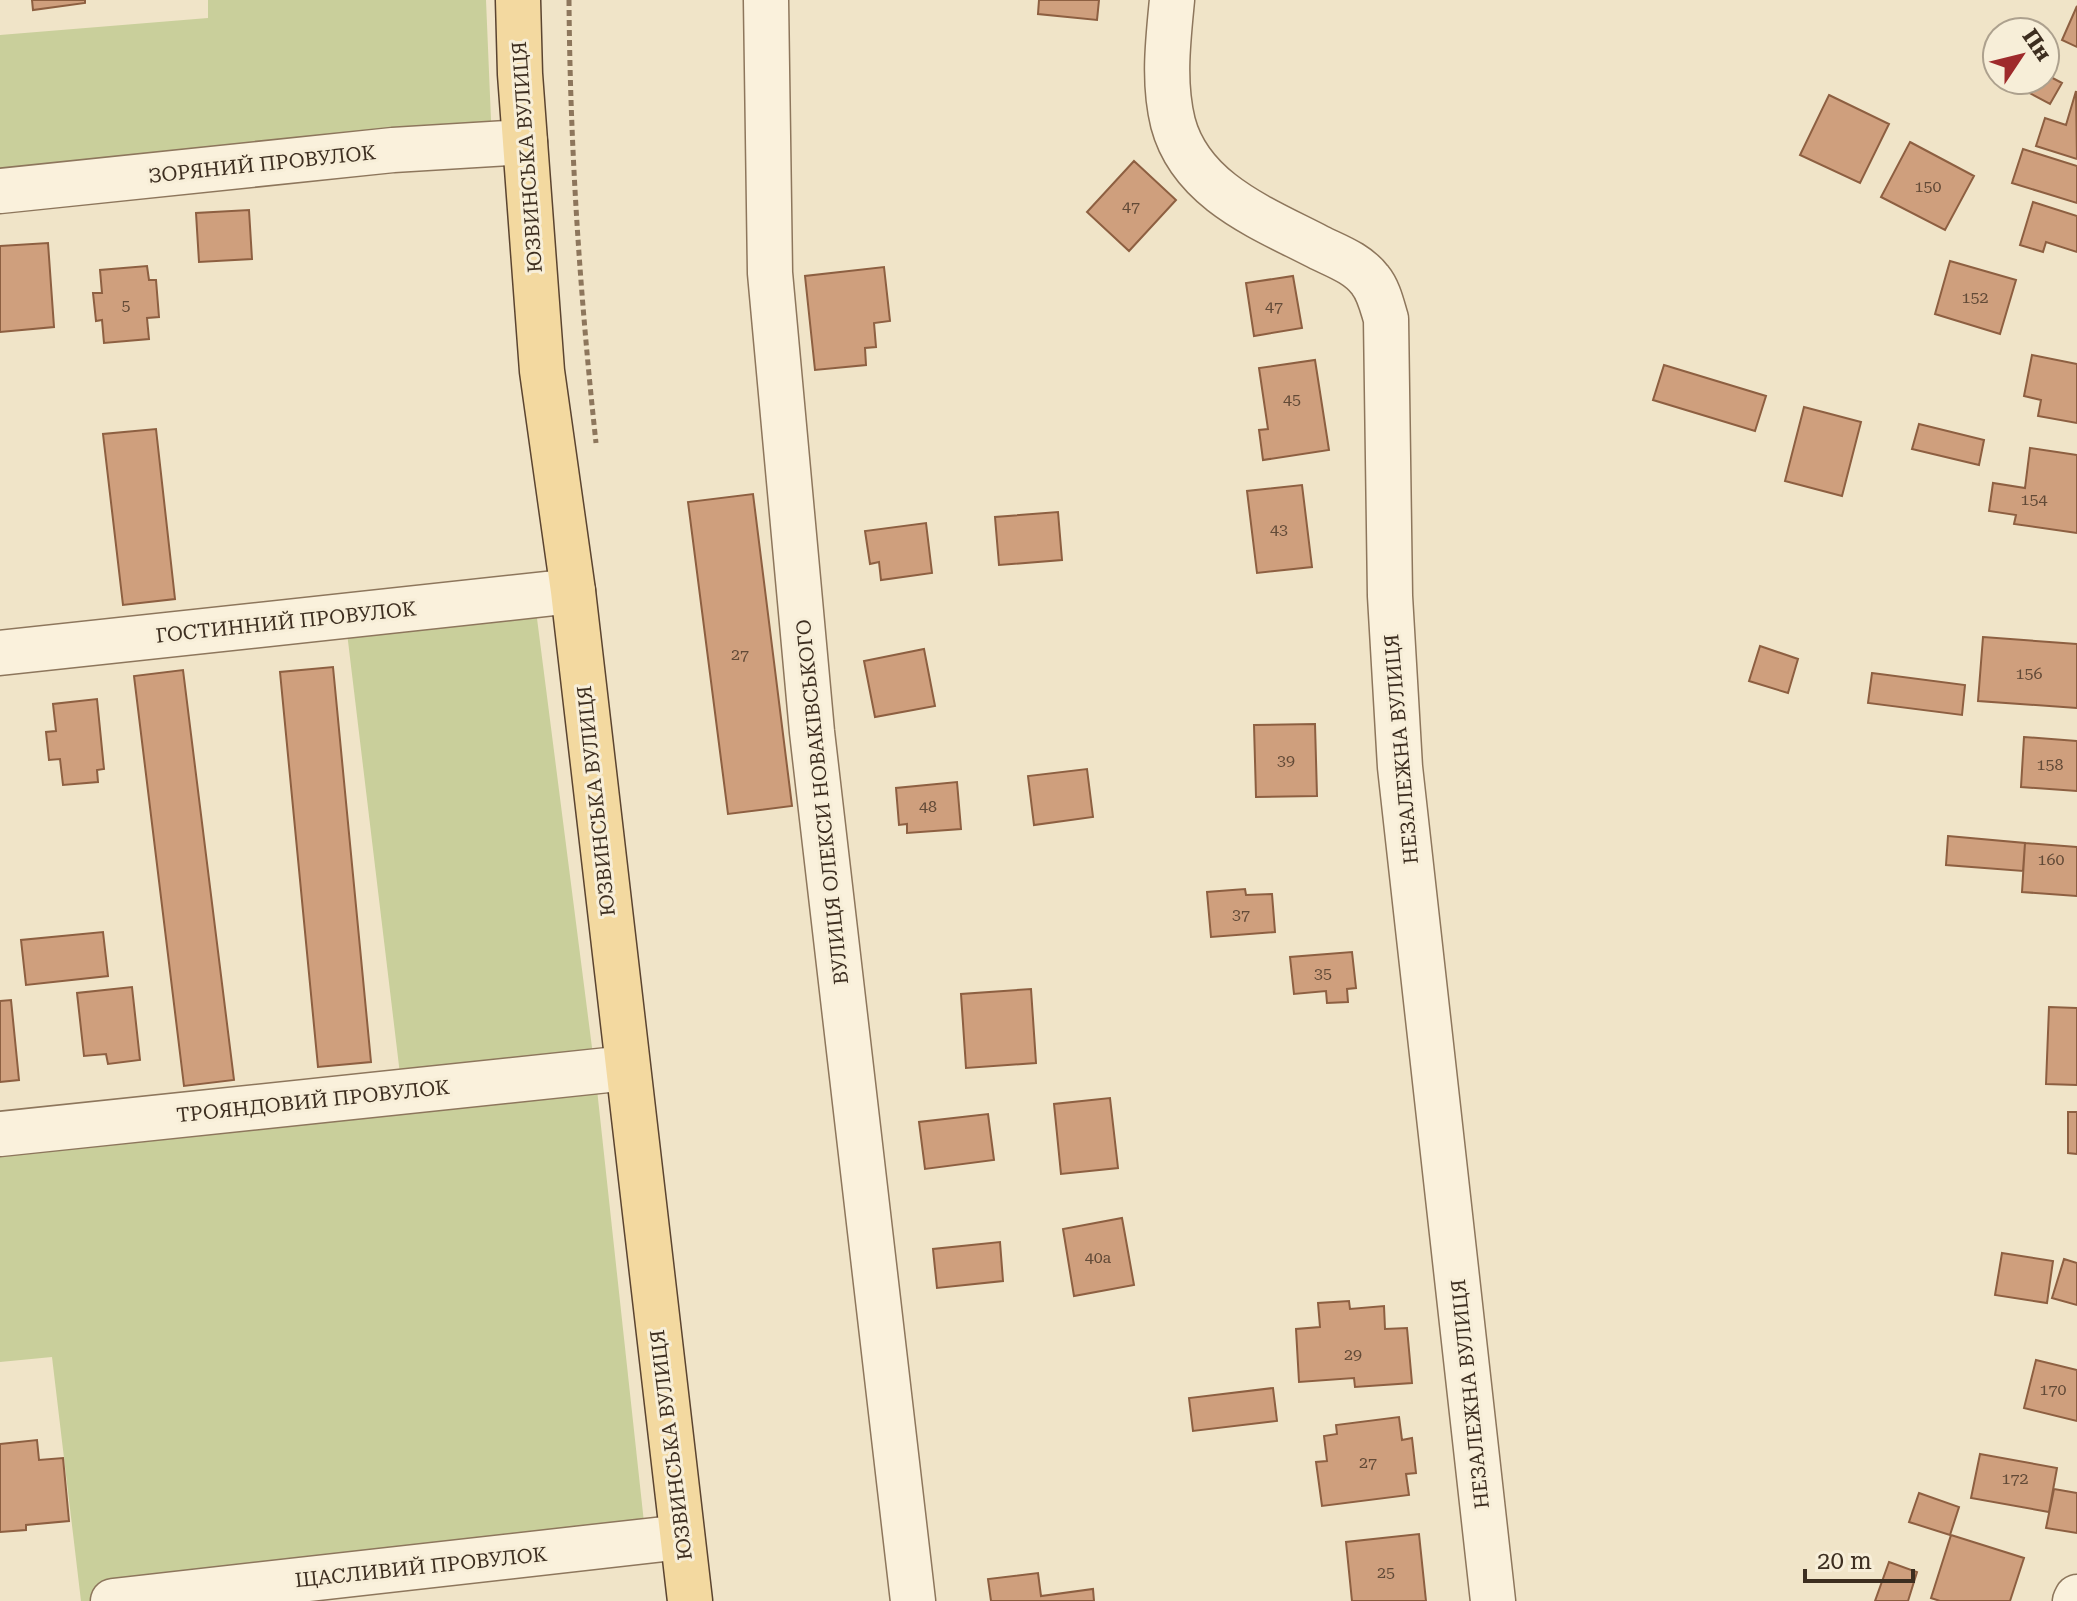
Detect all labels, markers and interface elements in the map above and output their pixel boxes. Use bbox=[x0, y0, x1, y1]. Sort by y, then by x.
north arrow bbox=[1981, 16, 2061, 96]
text: Пн bbox=[2017, 24, 2057, 66]
street label: ЮЗВИНСЬКА ВУЛИЦЯ bbox=[507, 40, 547, 274]
street label: ЗОРЯНИЙ ПРОВУЛОК bbox=[147, 140, 377, 188]
house number: 150 bbox=[1915, 177, 1941, 196]
house number: 47 bbox=[1122, 197, 1140, 216]
house number: 152 bbox=[1962, 288, 1988, 307]
house number: 5 bbox=[122, 296, 131, 315]
house number: 47 bbox=[1265, 297, 1283, 316]
house number: 45 bbox=[1283, 390, 1301, 409]
house number: 154 bbox=[2021, 490, 2047, 509]
house number: 43 bbox=[1270, 520, 1288, 539]
street label: ГОСТИННИЙ ПРОВУЛОК bbox=[154, 596, 418, 648]
street label: ВУЛИЦЯ ОЛЕКСИ НОВАКІВСЬКОГО bbox=[791, 618, 853, 986]
street label: НЕЗАЛЕЖНА ВУЛИЦЯ bbox=[1379, 633, 1423, 865]
house number: 27 bbox=[731, 645, 749, 664]
house number: 156 bbox=[2016, 664, 2042, 683]
street label: ЮЗВИНСЬКА ВУЛИЦЯ bbox=[572, 684, 620, 918]
house number: 39 bbox=[1277, 751, 1295, 770]
house number: 158 bbox=[2037, 755, 2063, 774]
house number: 48 bbox=[919, 797, 937, 816]
house number: 160 bbox=[2038, 850, 2064, 869]
house number: 37 bbox=[1232, 905, 1250, 924]
house number: 35 bbox=[1314, 964, 1332, 983]
street label: ТРОЯНДОВИЙ ПРОВУЛОК bbox=[175, 1075, 451, 1127]
house number: 40а bbox=[1085, 1248, 1112, 1267]
street label: НЕЗАЛЕЖНА ВУЛИЦЯ bbox=[1446, 1278, 1494, 1510]
street label: ЮЗВИНСЬКА ВУЛИЦЯ bbox=[645, 1328, 697, 1562]
house number: 29 bbox=[1344, 1345, 1362, 1364]
house number: 170 bbox=[2040, 1380, 2066, 1399]
house number: 27 bbox=[1359, 1453, 1377, 1472]
house number: 172 bbox=[2002, 1469, 2028, 1488]
scale bar bbox=[1805, 1533, 1913, 1583]
street label: ЩАСЛИВИЙ ПРОВУЛОК bbox=[294, 1542, 549, 1592]
text: 20 m bbox=[1817, 1547, 1872, 1575]
house number: 25 bbox=[1377, 1563, 1395, 1582]

